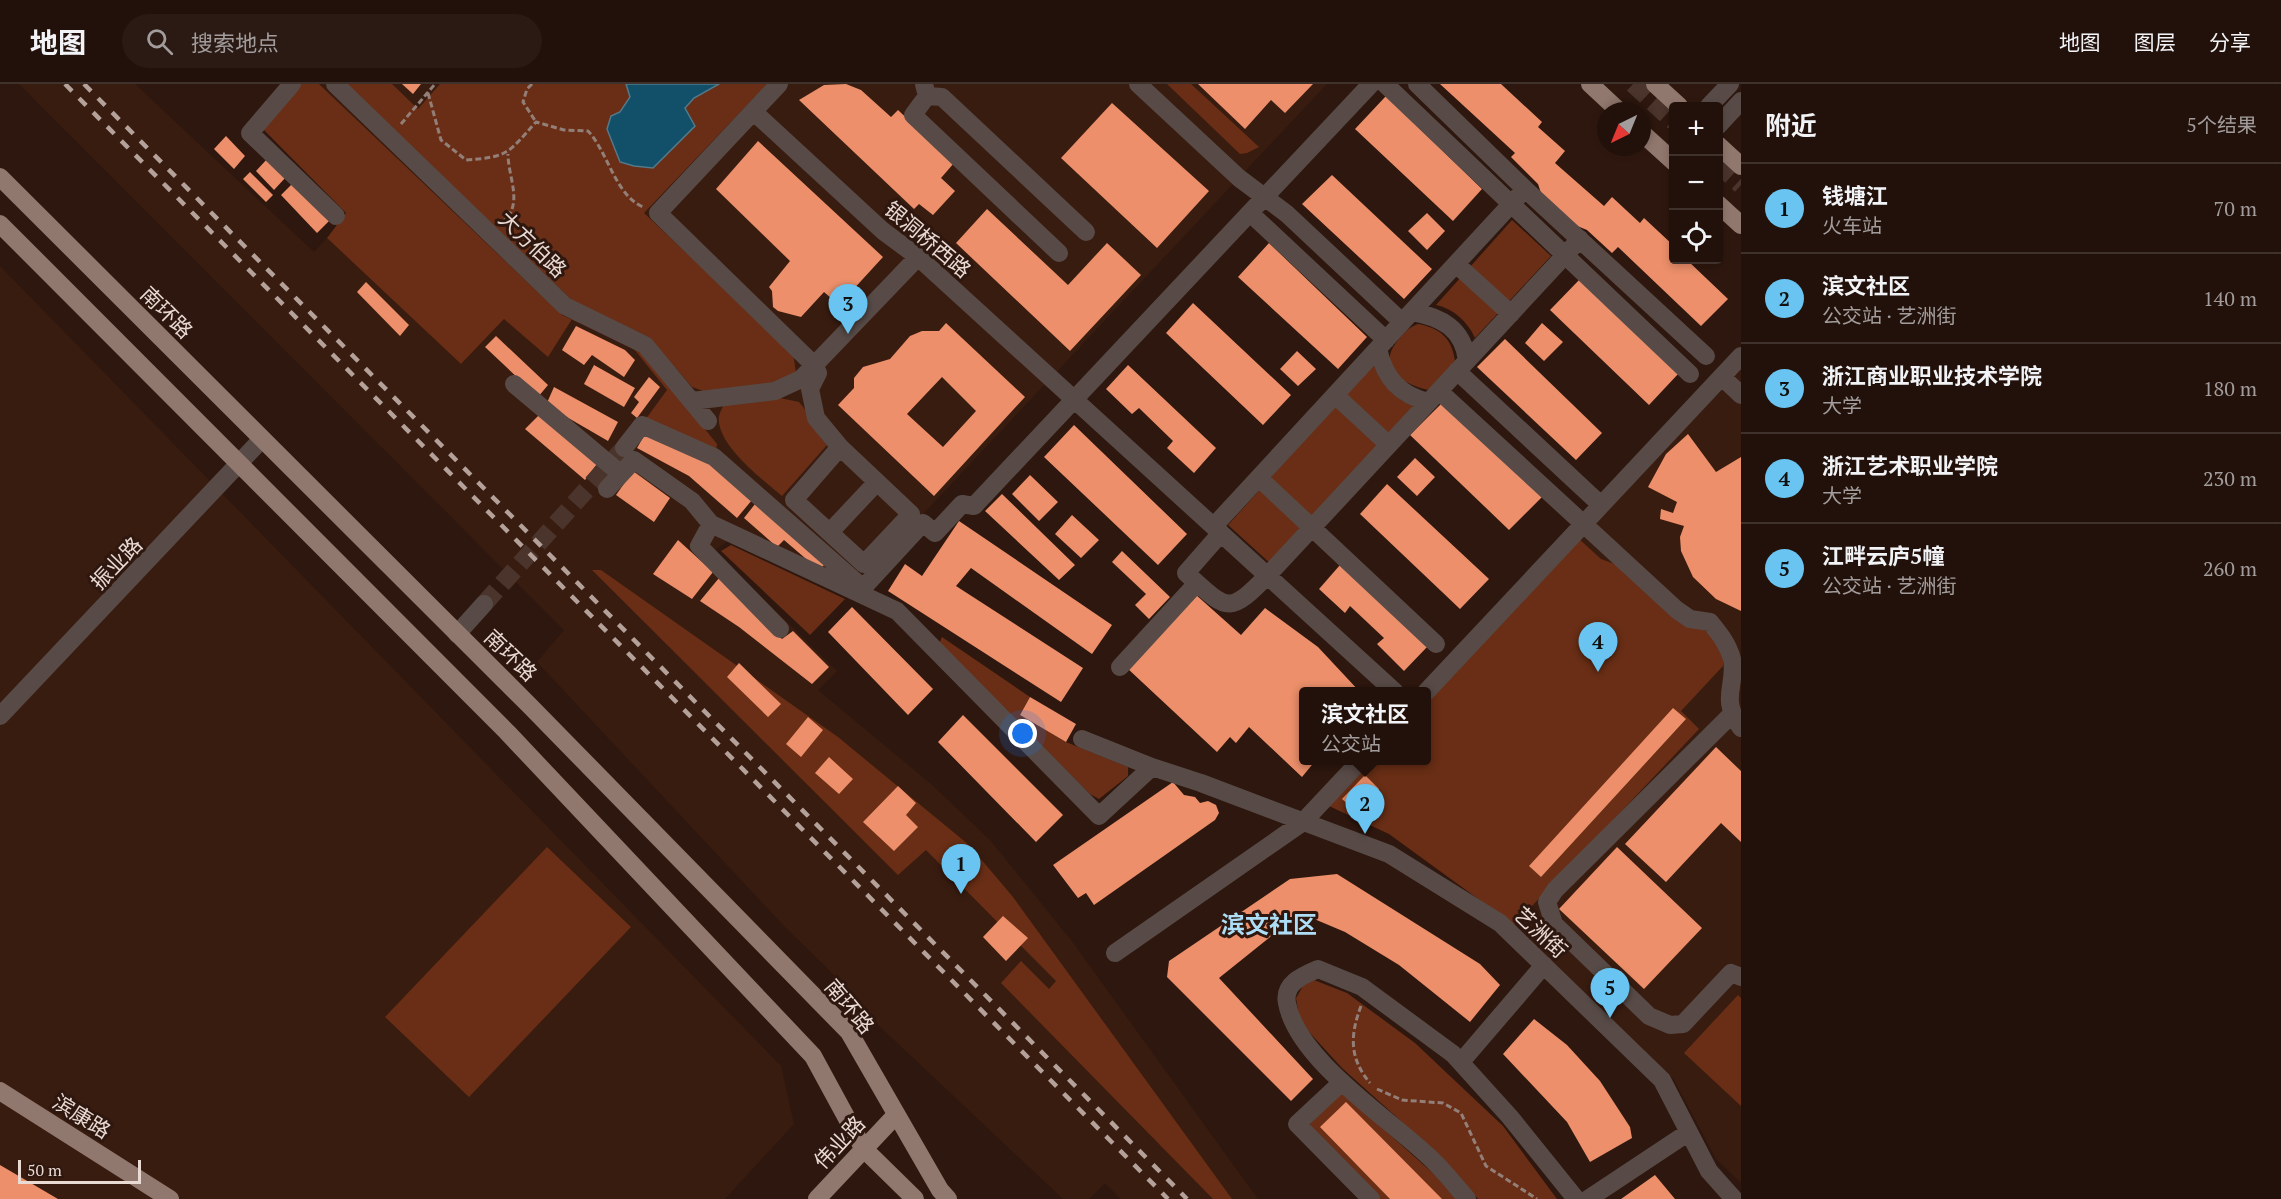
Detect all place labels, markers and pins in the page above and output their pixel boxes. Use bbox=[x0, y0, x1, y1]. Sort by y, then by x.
pin: 3 bbox=[828, 284, 868, 334]
pin: 4 bbox=[1578, 622, 1618, 672]
pin: 2 bbox=[1346, 784, 1384, 834]
pin: 1 bbox=[942, 844, 980, 894]
pin: 5 bbox=[1590, 968, 1630, 1018]

